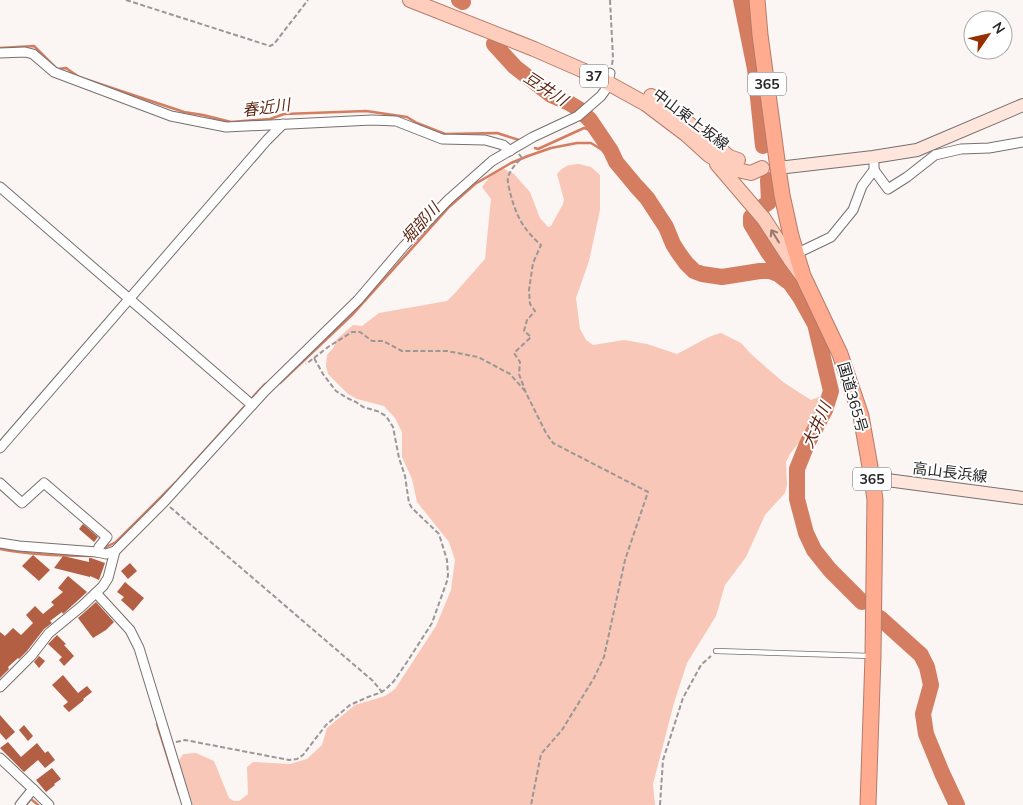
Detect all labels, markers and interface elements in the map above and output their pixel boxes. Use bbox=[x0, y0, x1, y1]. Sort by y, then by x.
north arrow bbox=[963, 10, 1013, 60]
text: N bbox=[988, 18, 1009, 37]
road number: 37 bbox=[580, 64, 608, 88]
water label: 豆井川 bbox=[520, 67, 573, 111]
road number: 365 bbox=[748, 72, 786, 96]
street label: 中山東上坂線 bbox=[649, 84, 733, 154]
water label: 春近川 bbox=[241, 94, 293, 120]
water label: 堀部川 bbox=[397, 197, 445, 248]
one-way arrow bbox=[770, 230, 780, 244]
street label: 国道365号 bbox=[834, 360, 872, 434]
water label: 大井川 bbox=[797, 397, 836, 451]
street label: 高山長浜線 bbox=[912, 458, 988, 486]
road number: 365 bbox=[853, 468, 891, 490]

